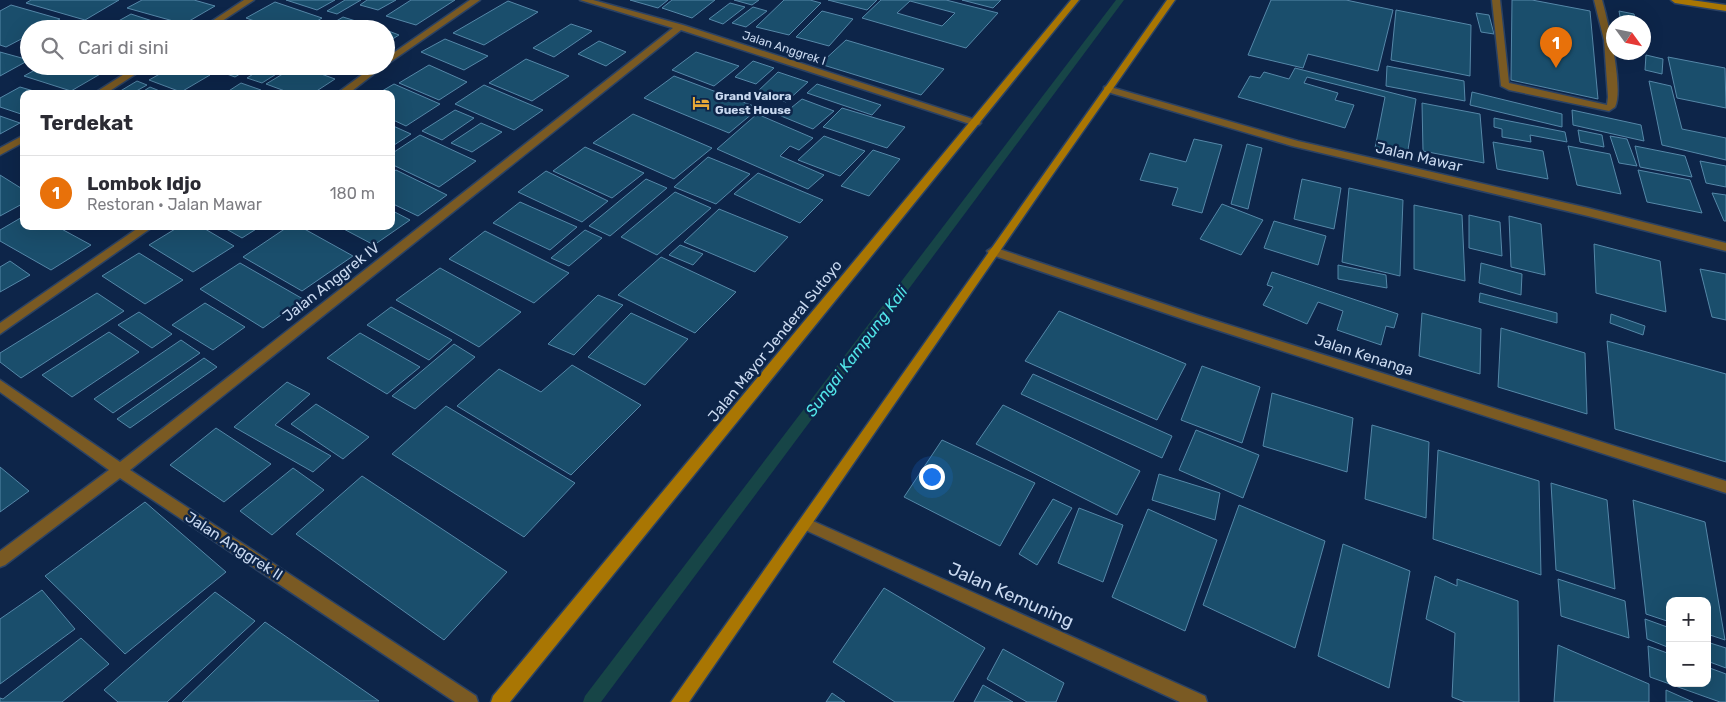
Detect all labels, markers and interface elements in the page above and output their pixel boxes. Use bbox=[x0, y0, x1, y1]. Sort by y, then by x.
north arrow bbox=[1606, 15, 1651, 60]
search box bbox=[20, 20, 395, 75]
pin: 1 bbox=[1540, 27, 1572, 68]
street label: Jalan Anggrek I bbox=[741, 28, 827, 68]
icon: search bbox=[38, 34, 66, 62]
text: Cari di sini bbox=[78, 36, 169, 59]
place label: Grand Valora Guest House bbox=[715, 89, 791, 117]
hotel icon: Grand Valora Guest House bbox=[691, 93, 711, 113]
text: Terdekat bbox=[40, 110, 133, 135]
street label: Jalan Mawar bbox=[1374, 138, 1464, 176]
text: Lombok Idjo bbox=[87, 172, 201, 195]
text: 1 bbox=[52, 184, 60, 203]
text: 180 m bbox=[330, 184, 375, 203]
text: Restoran · Jalan Mawar bbox=[87, 195, 262, 214]
street label: Jalan Anggrek IV bbox=[279, 238, 383, 325]
street label: Jalan Mayor Jenderal Sutoyo bbox=[704, 257, 846, 425]
water label: Sungai Kampung Kali bbox=[801, 282, 912, 420]
street label: Jalan Kenanga bbox=[1312, 331, 1416, 379]
your location bbox=[919, 464, 945, 490]
street label: Jalan Anggrek II bbox=[182, 508, 286, 584]
street label: Jalan Kemuning bbox=[945, 557, 1077, 633]
map controls bbox=[1666, 597, 1711, 687]
button: + bbox=[1666, 597, 1711, 642]
button: − bbox=[1666, 642, 1711, 687]

